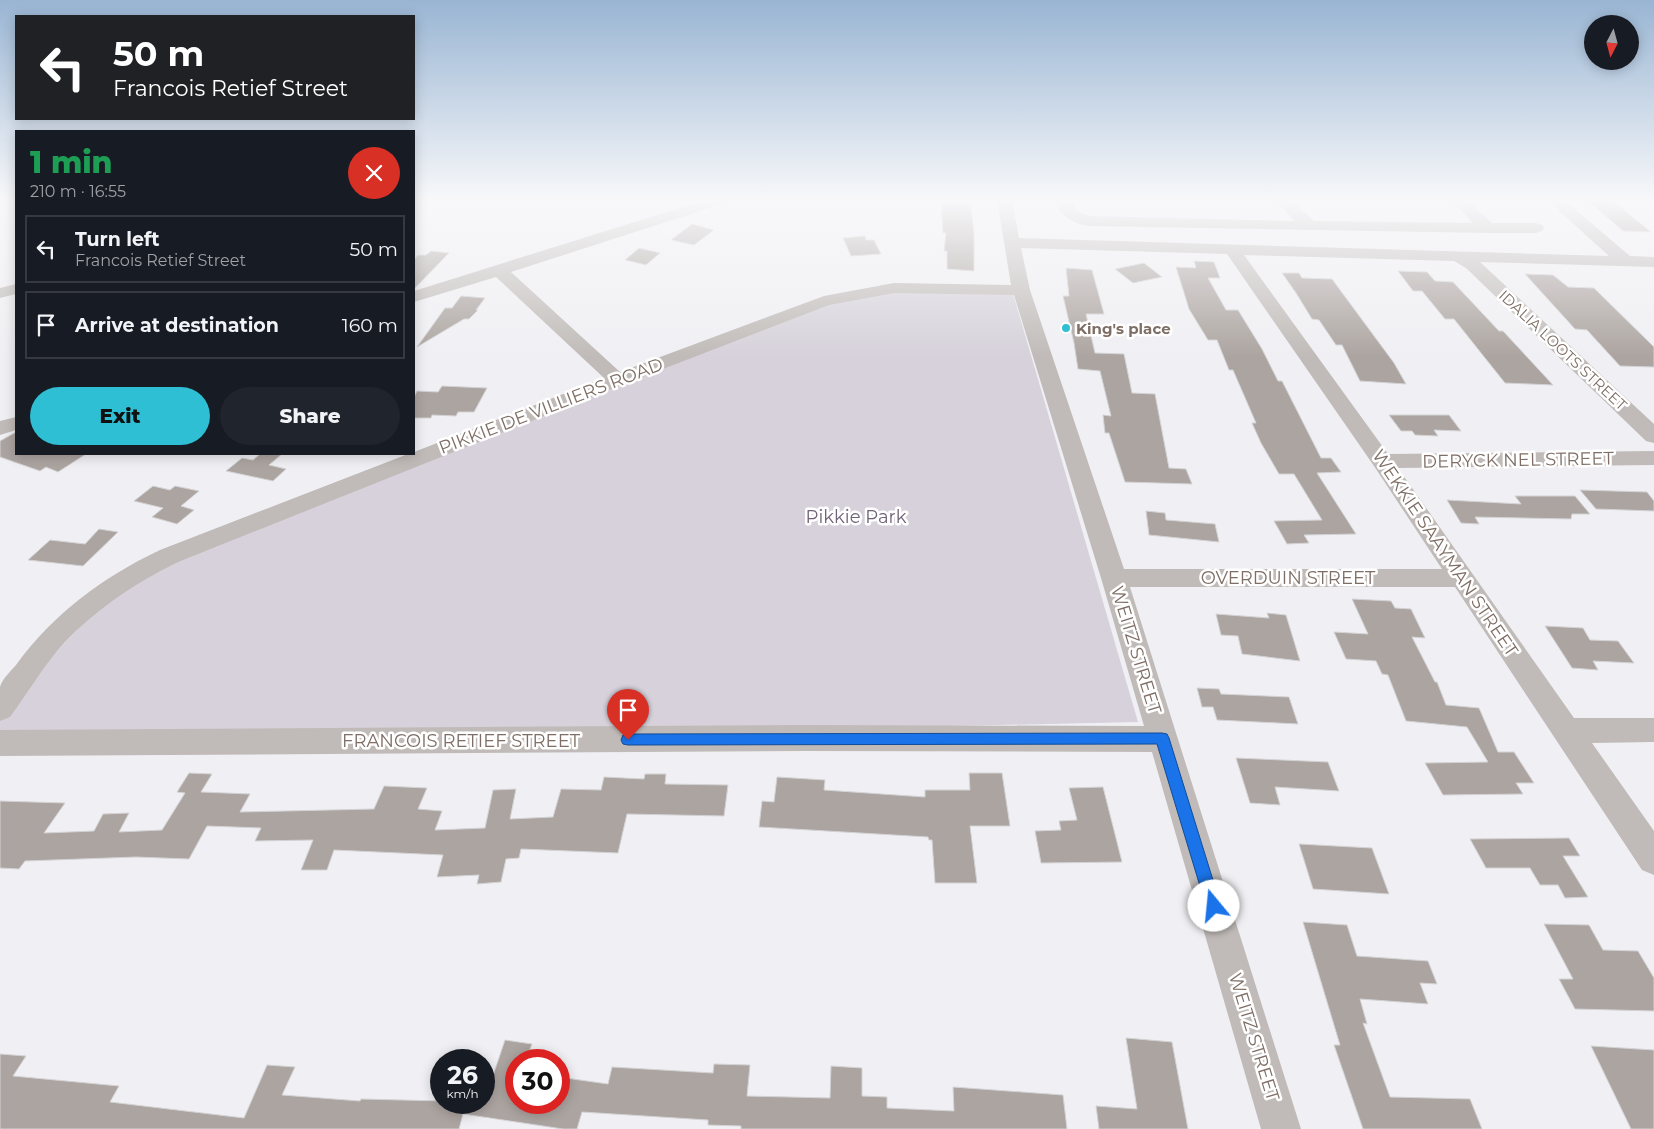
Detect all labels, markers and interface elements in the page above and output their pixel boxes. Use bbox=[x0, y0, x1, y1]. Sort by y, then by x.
north arrow bbox=[1584, 15, 1639, 70]
map controls bbox=[1584, 15, 1639, 70]
text: 50 m bbox=[113, 32, 204, 75]
icon: left bbox=[30, 35, 95, 100]
text: Francois Retief Street bbox=[113, 75, 348, 102]
text: 1 min bbox=[30, 144, 113, 181]
button: close bbox=[348, 147, 400, 199]
text: 210 m · 16:55 bbox=[30, 182, 126, 201]
text: Turn left bbox=[75, 228, 160, 251]
icon: left bbox=[32, 235, 60, 263]
text: 50 m bbox=[350, 238, 398, 261]
text: Francois Retief Street bbox=[75, 251, 246, 270]
street label: IDALIA LOOTS STREET bbox=[1495, 286, 1631, 415]
icon: arrive bbox=[32, 311, 60, 339]
text: Arrive at destination bbox=[75, 314, 279, 337]
text: 160 m bbox=[342, 314, 398, 337]
place label: King's place bbox=[1076, 319, 1171, 338]
marker: King's place bbox=[1060, 322, 1072, 334]
street label: PIKKIE DE VILLIERS ROAD bbox=[436, 353, 666, 459]
button: Exit bbox=[30, 387, 210, 445]
button: Share bbox=[220, 387, 400, 445]
street label: WEKKIE SAAYMAN STREET bbox=[1367, 445, 1523, 661]
street label: DERYCK NEL STREET bbox=[1422, 447, 1615, 473]
park label: Pikkie Park bbox=[806, 506, 907, 528]
street label: OVERDUIN STREET bbox=[1201, 567, 1376, 589]
street label: WEITZ STREET bbox=[1106, 583, 1166, 717]
pin bbox=[607, 689, 649, 740]
icon: arrive bbox=[614, 696, 642, 724]
street label: FRANCOIS RETIEF STREET bbox=[342, 730, 581, 752]
position arrow bbox=[1187, 879, 1239, 931]
street label: WEITZ STREET bbox=[1224, 970, 1284, 1104]
speed limit sign: 30 bbox=[505, 1049, 570, 1114]
text: 26 bbox=[447, 1060, 478, 1090]
text: km/h bbox=[446, 1086, 479, 1101]

